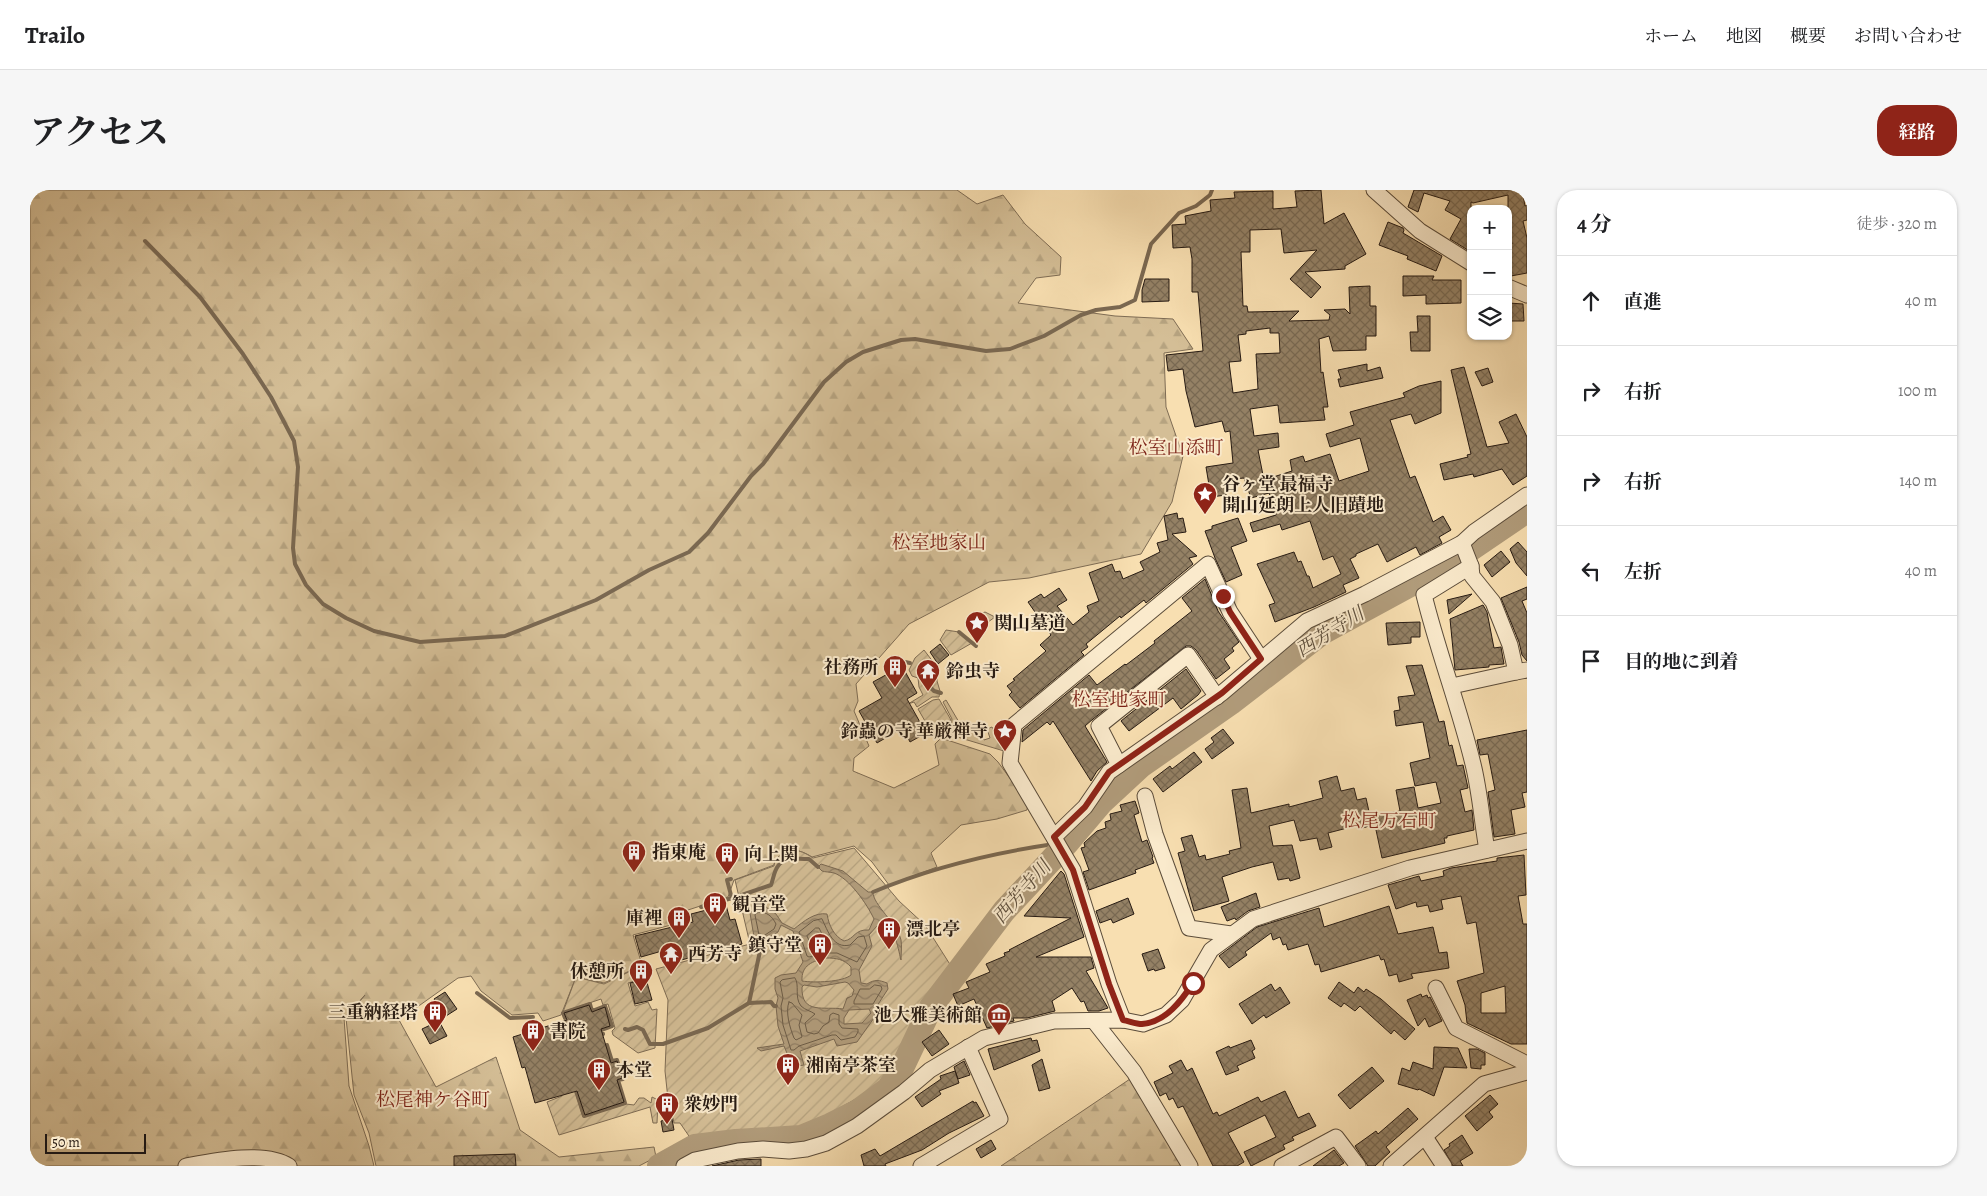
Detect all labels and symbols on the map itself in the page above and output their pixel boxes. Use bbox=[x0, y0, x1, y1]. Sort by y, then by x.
district label: 松室山添町 bbox=[1128, 435, 1224, 461]
place label: 谷ヶ堂 最福寺 開山延朗上人旧蹟地 bbox=[1222, 472, 1384, 517]
place icon: 谷ヶ堂 最福寺 開山延朗上人旧蹟地 bbox=[1192, 481, 1218, 515]
district label: 松室地家山 bbox=[891, 530, 987, 556]
route end bbox=[1212, 585, 1235, 608]
water label: 西芳寺川 bbox=[1291, 600, 1371, 663]
place icon: 関山墓道 bbox=[964, 610, 990, 644]
place label: 関山墓道 bbox=[994, 611, 1066, 635]
building icon: 社務所 bbox=[882, 654, 908, 688]
place label: 社務所 bbox=[824, 655, 878, 679]
temple icon: 鈴虫寺 bbox=[915, 658, 941, 692]
place label: 鈴虫寺 bbox=[946, 659, 1000, 683]
district label: 松室地家町 bbox=[1071, 687, 1167, 713]
place icon: 鈴蟲の寺 華厳禅寺 bbox=[992, 718, 1018, 752]
place label: 鈴蟲の寺 華厳禅寺 bbox=[841, 719, 988, 743]
district label: 松尾万石町 bbox=[1341, 808, 1437, 834]
building icon: 指東庵 bbox=[621, 839, 647, 873]
place label: 指東庵 bbox=[652, 840, 706, 864]
building icon: 向上関 bbox=[714, 841, 740, 875]
place label: 向上関 bbox=[744, 842, 798, 866]
water label: 西芳寺川 bbox=[987, 853, 1058, 929]
building icon: 観音堂 bbox=[702, 891, 728, 925]
place label: 観音堂 bbox=[732, 892, 786, 916]
building icon: 庫裡 bbox=[666, 905, 692, 939]
place label: 庫裡 bbox=[626, 906, 662, 930]
building icon: 漂北亭 bbox=[876, 916, 902, 950]
place label: 漂北亭 bbox=[906, 917, 960, 941]
building icon: 鎮守堂 bbox=[807, 932, 833, 966]
place label: 鎮守堂 bbox=[748, 933, 802, 957]
temple icon: 西芳寺 bbox=[658, 941, 684, 975]
place label: 西芳寺 bbox=[688, 942, 742, 966]
building icon: 休憩所 bbox=[628, 958, 654, 992]
place label: 休憩所 bbox=[570, 959, 624, 983]
route start bbox=[1182, 972, 1205, 995]
building icon: 三重納経塔 bbox=[422, 999, 448, 1033]
place label: 三重納経塔 bbox=[328, 1000, 418, 1024]
museum icon: 池大雅美術館 bbox=[986, 1002, 1012, 1036]
place label: 池大雅美術館 bbox=[874, 1003, 982, 1027]
building icon: 書院 bbox=[520, 1018, 546, 1052]
place label: 書院 bbox=[550, 1019, 586, 1043]
building icon: 湘南亭茶室 bbox=[775, 1052, 801, 1086]
place label: 湘南亭茶室 bbox=[806, 1053, 896, 1077]
building icon: 本堂 bbox=[586, 1057, 612, 1091]
place label: 本堂 bbox=[616, 1058, 652, 1082]
district label: 松尾神ケ谷町 bbox=[376, 1087, 490, 1113]
building icon: 衆妙門 bbox=[654, 1091, 680, 1125]
place label: 衆妙門 bbox=[684, 1092, 738, 1116]
scale bar bbox=[45, 1131, 146, 1154]

